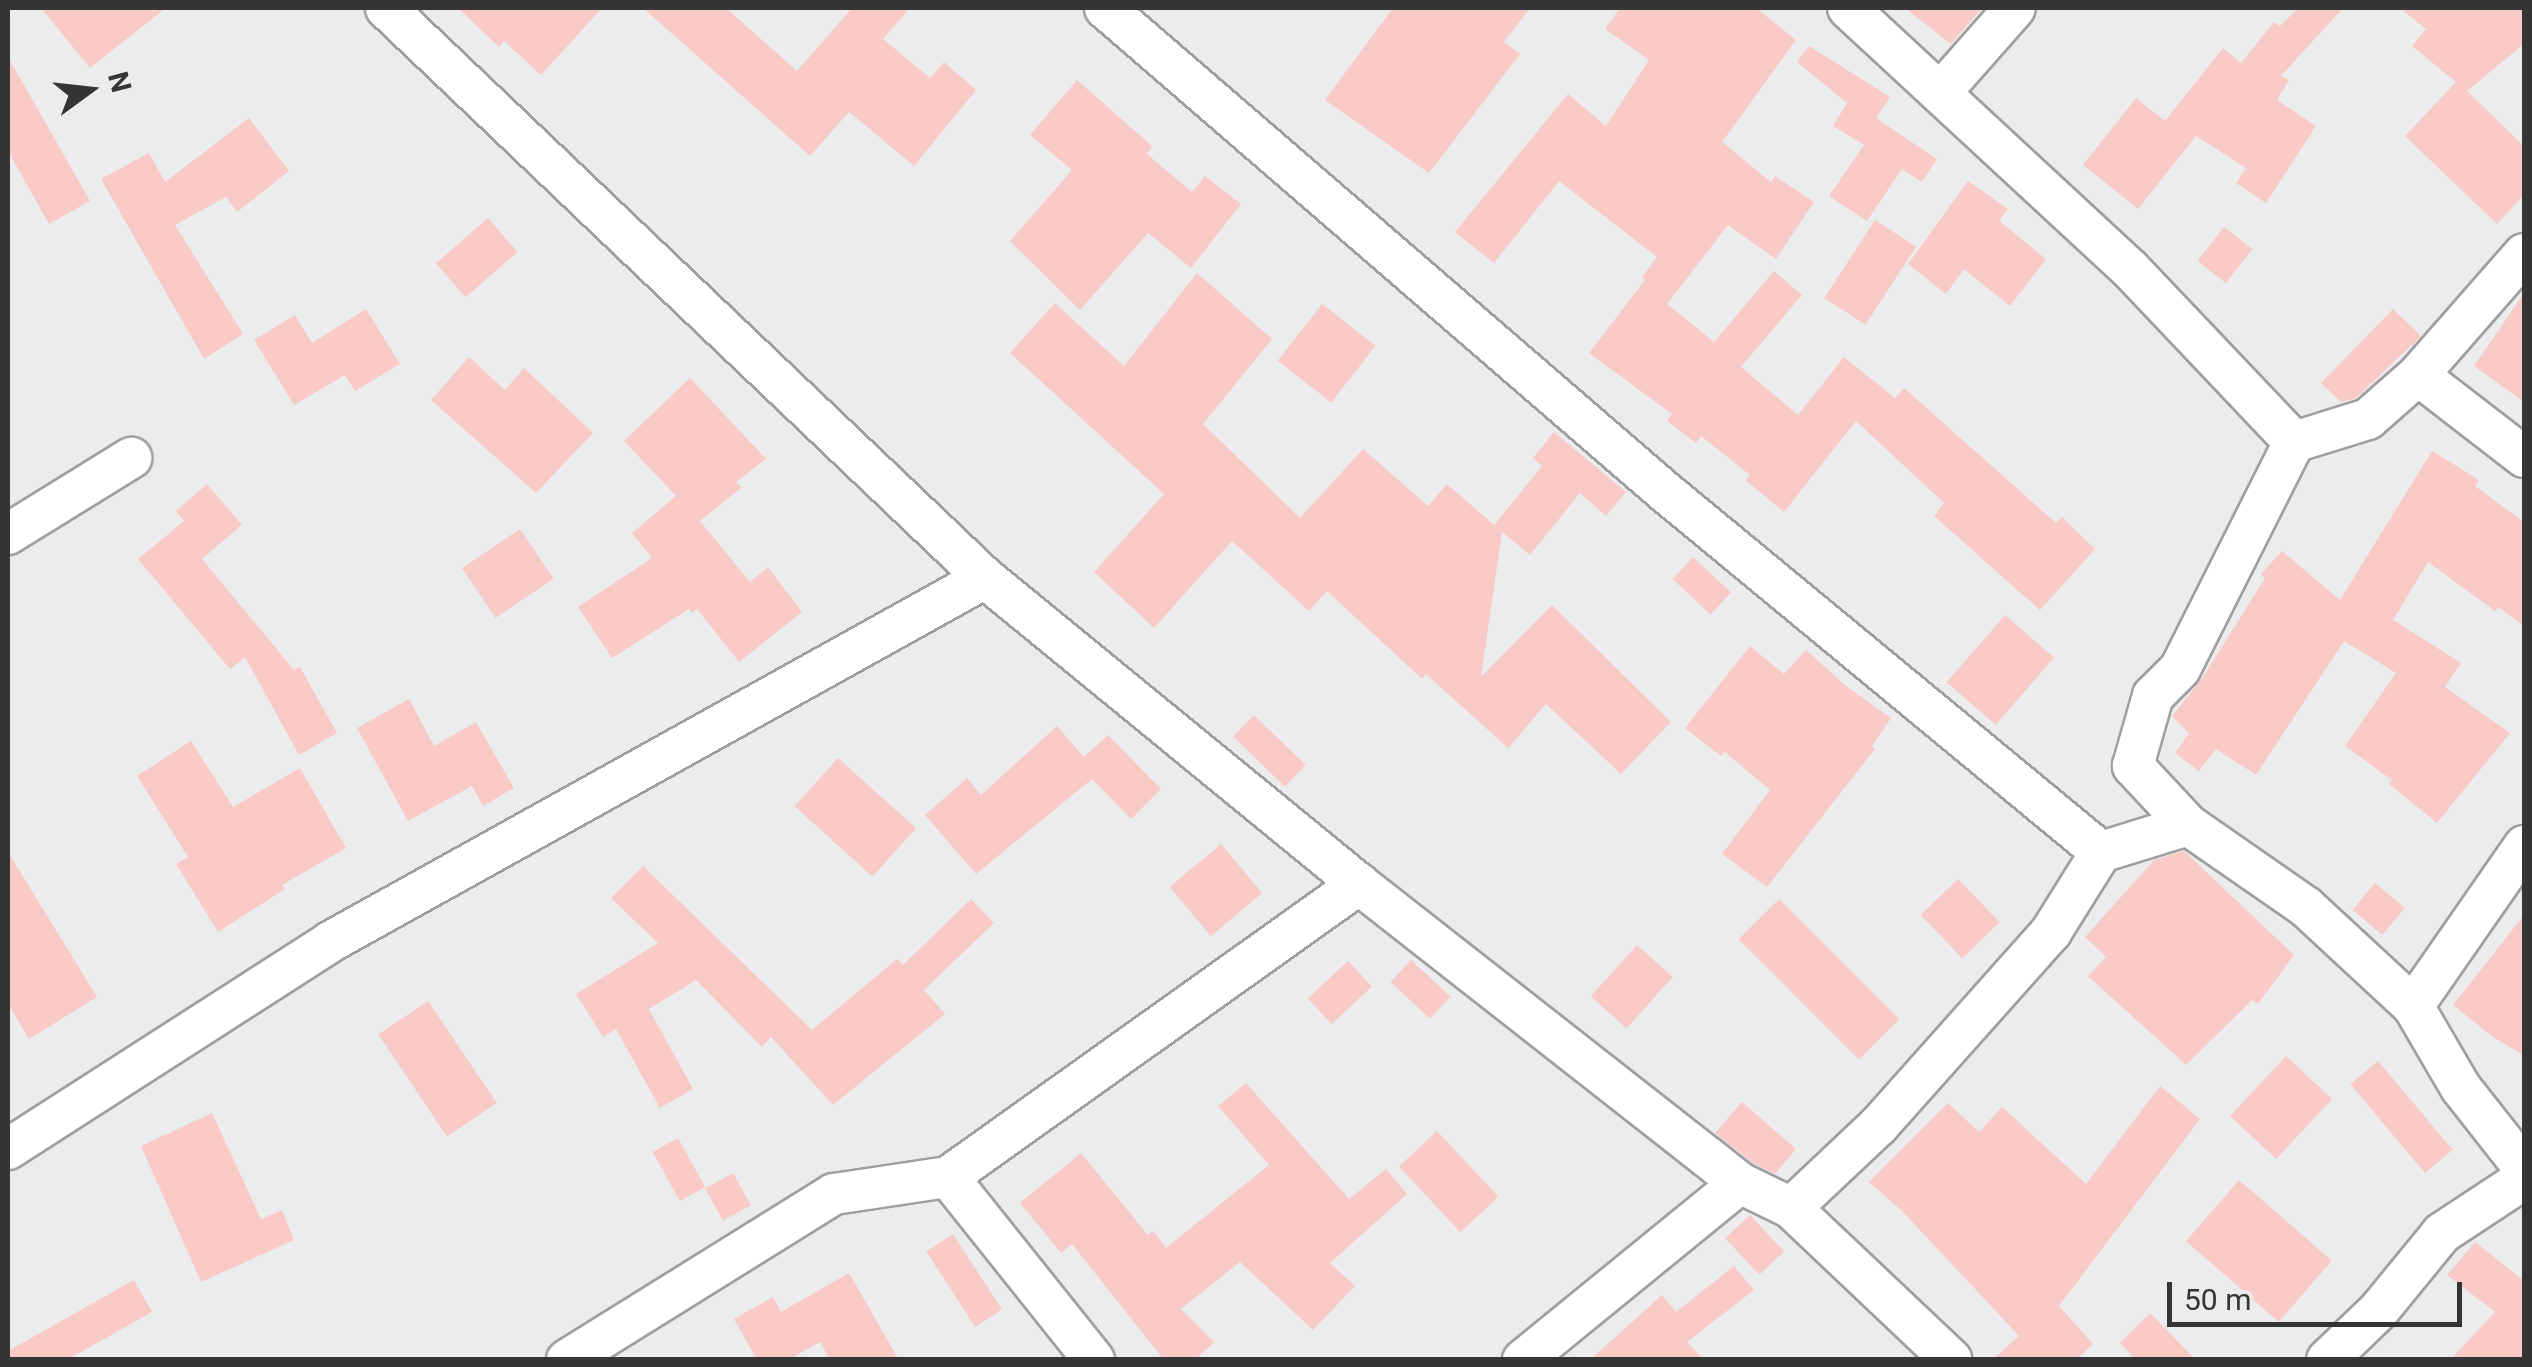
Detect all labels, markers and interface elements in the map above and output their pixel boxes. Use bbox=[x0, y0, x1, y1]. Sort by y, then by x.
north arrow bbox=[40, 40, 140, 140]
text: N bbox=[101, 68, 138, 96]
scale bar bbox=[2172, 1262, 2467, 1324]
text: 50 m bbox=[2184, 1282, 2251, 1317]

